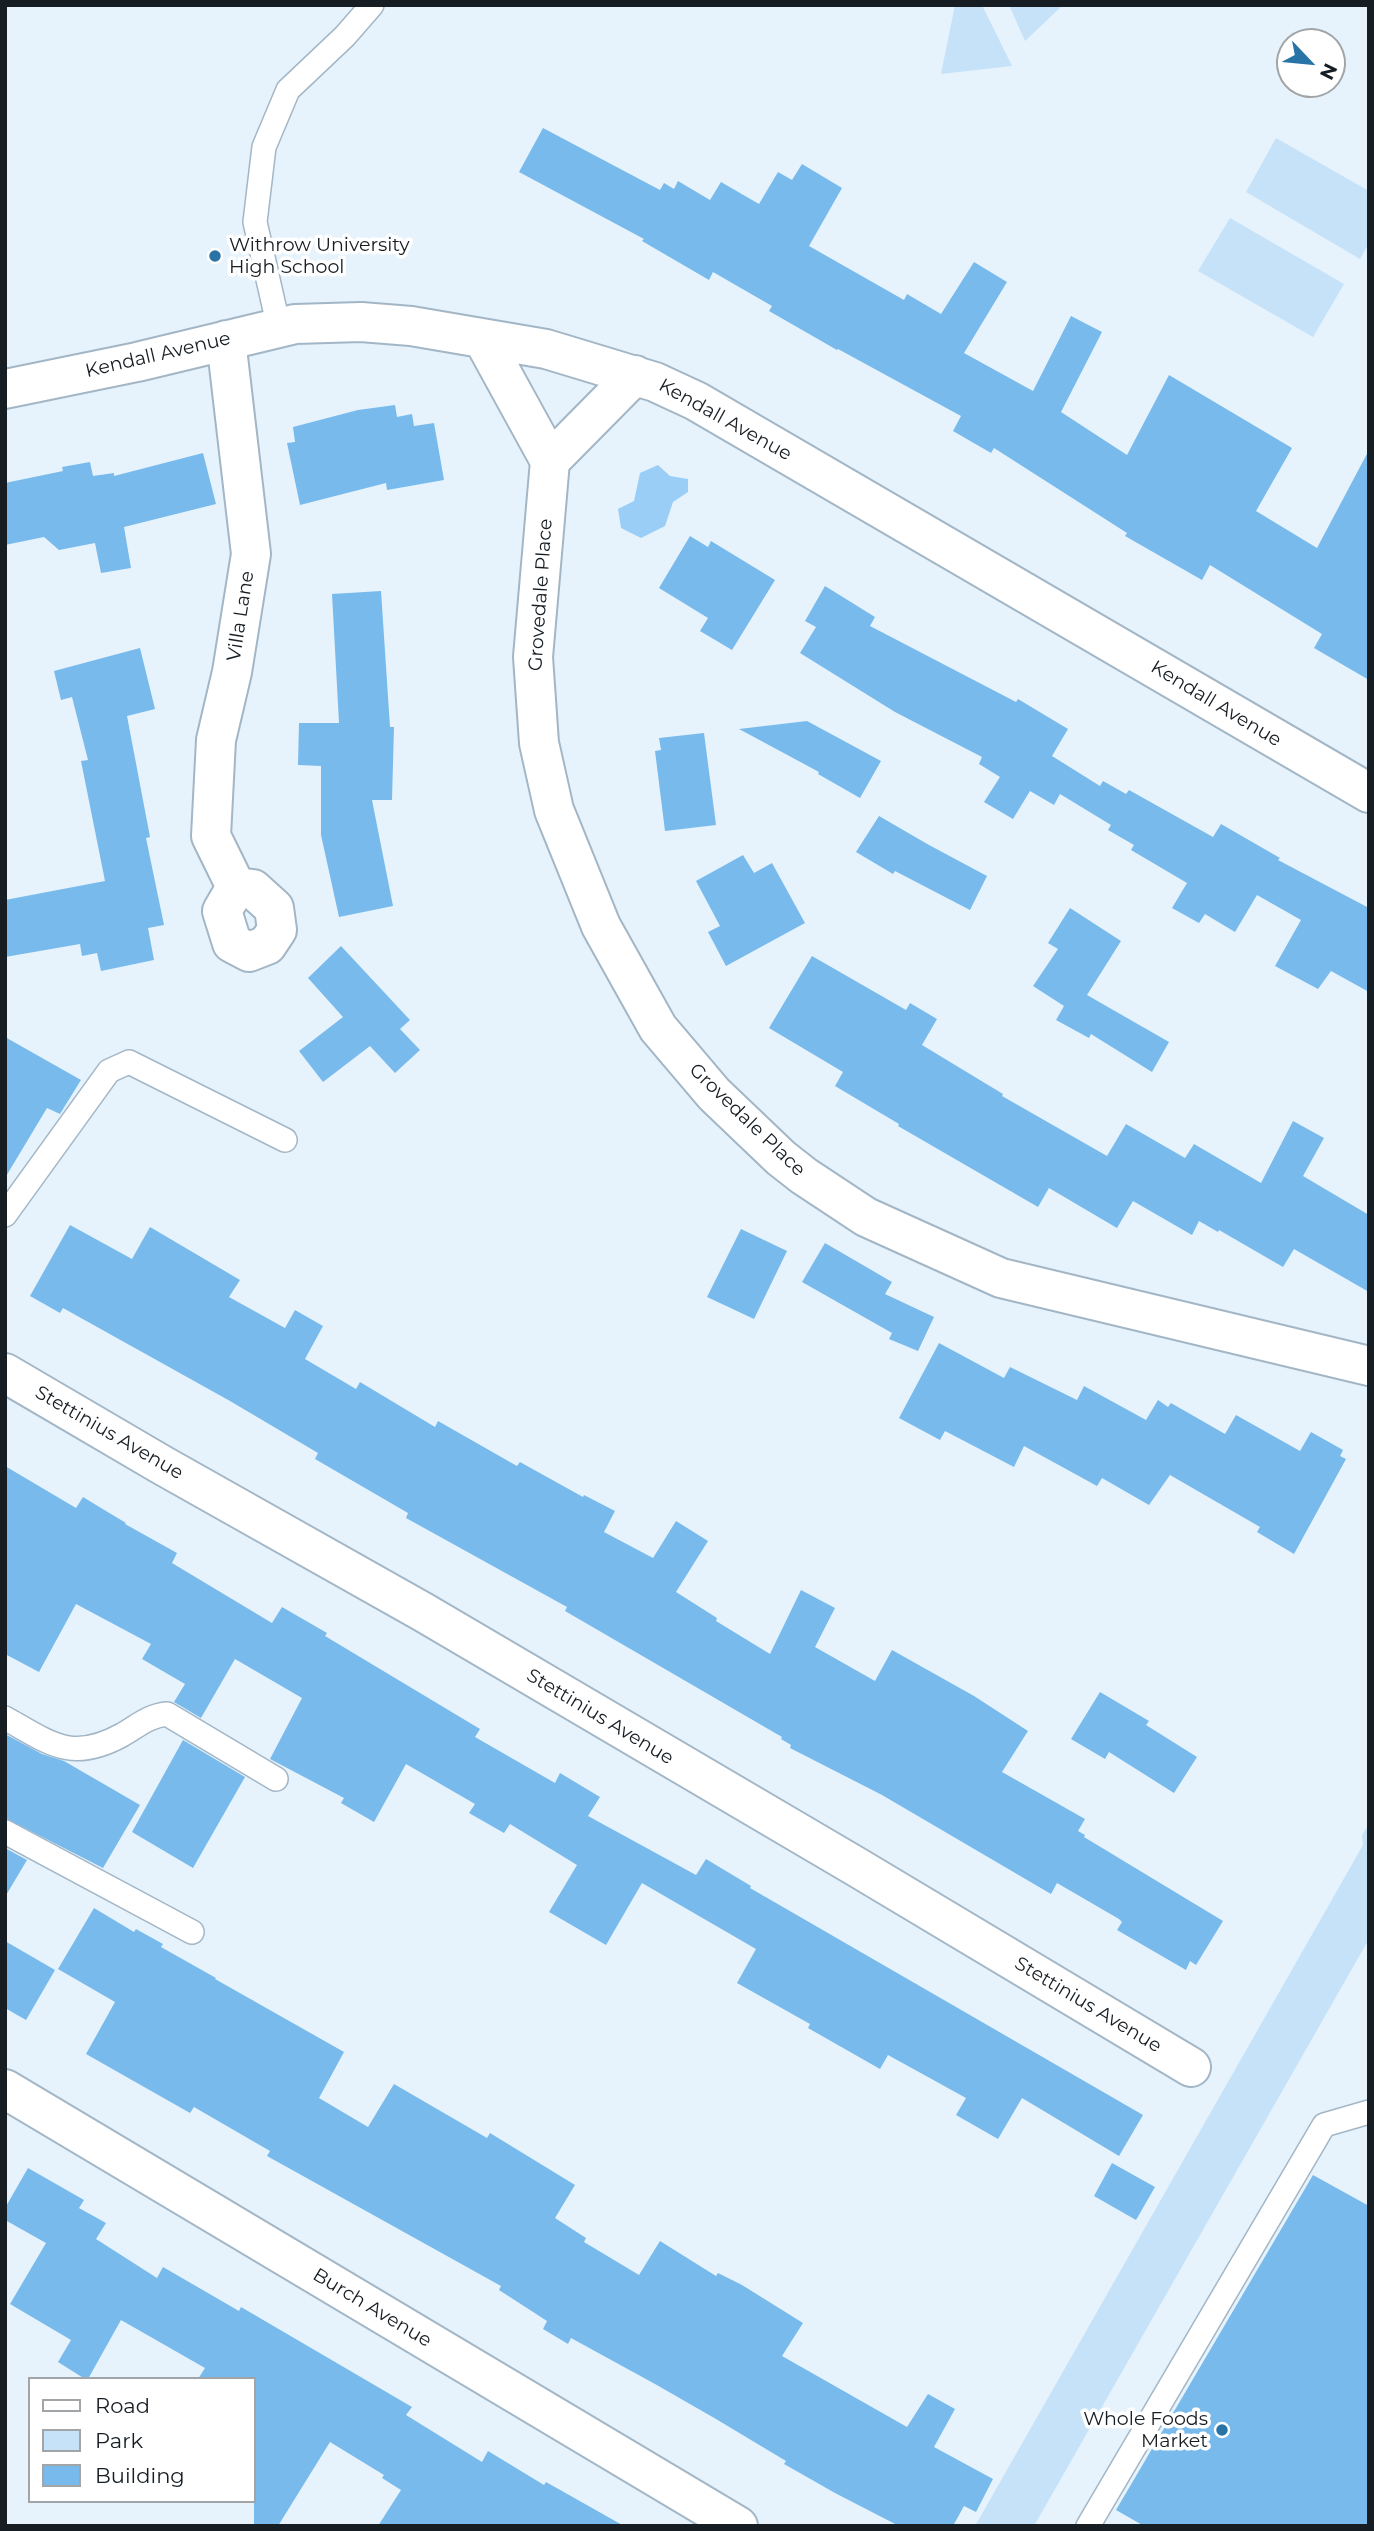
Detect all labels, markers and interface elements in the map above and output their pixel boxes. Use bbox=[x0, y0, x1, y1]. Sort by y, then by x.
north arrow bbox=[1276, 28, 1346, 98]
text: N bbox=[1315, 60, 1342, 83]
place label: Withrow University High School bbox=[229, 234, 410, 278]
marker: Withrow University High School bbox=[207, 248, 223, 264]
street label: Kendall Avenue bbox=[83, 327, 233, 383]
street label: Kendall Avenue bbox=[655, 374, 795, 466]
street label: Grovedale Place bbox=[524, 518, 558, 672]
street label: Villa Lane bbox=[223, 569, 259, 663]
street label: Kendall Avenue bbox=[1147, 656, 1285, 752]
street label: Grovedale Place bbox=[684, 1059, 810, 1181]
street label: Stettinius Avenue bbox=[31, 1381, 187, 1485]
street label: Stettinius Avenue bbox=[522, 1664, 678, 1770]
street label: Stettinius Avenue bbox=[1010, 1952, 1166, 2058]
street label: Burch Avenue bbox=[308, 2264, 436, 2352]
legend bbox=[28, 2377, 256, 2503]
text: Road bbox=[95, 2393, 150, 2418]
place label: Whole Foods Market bbox=[1083, 2408, 1208, 2452]
marker: Whole Foods Market bbox=[1214, 2422, 1230, 2438]
text: Park bbox=[95, 2428, 143, 2453]
text: Building bbox=[95, 2463, 185, 2488]

